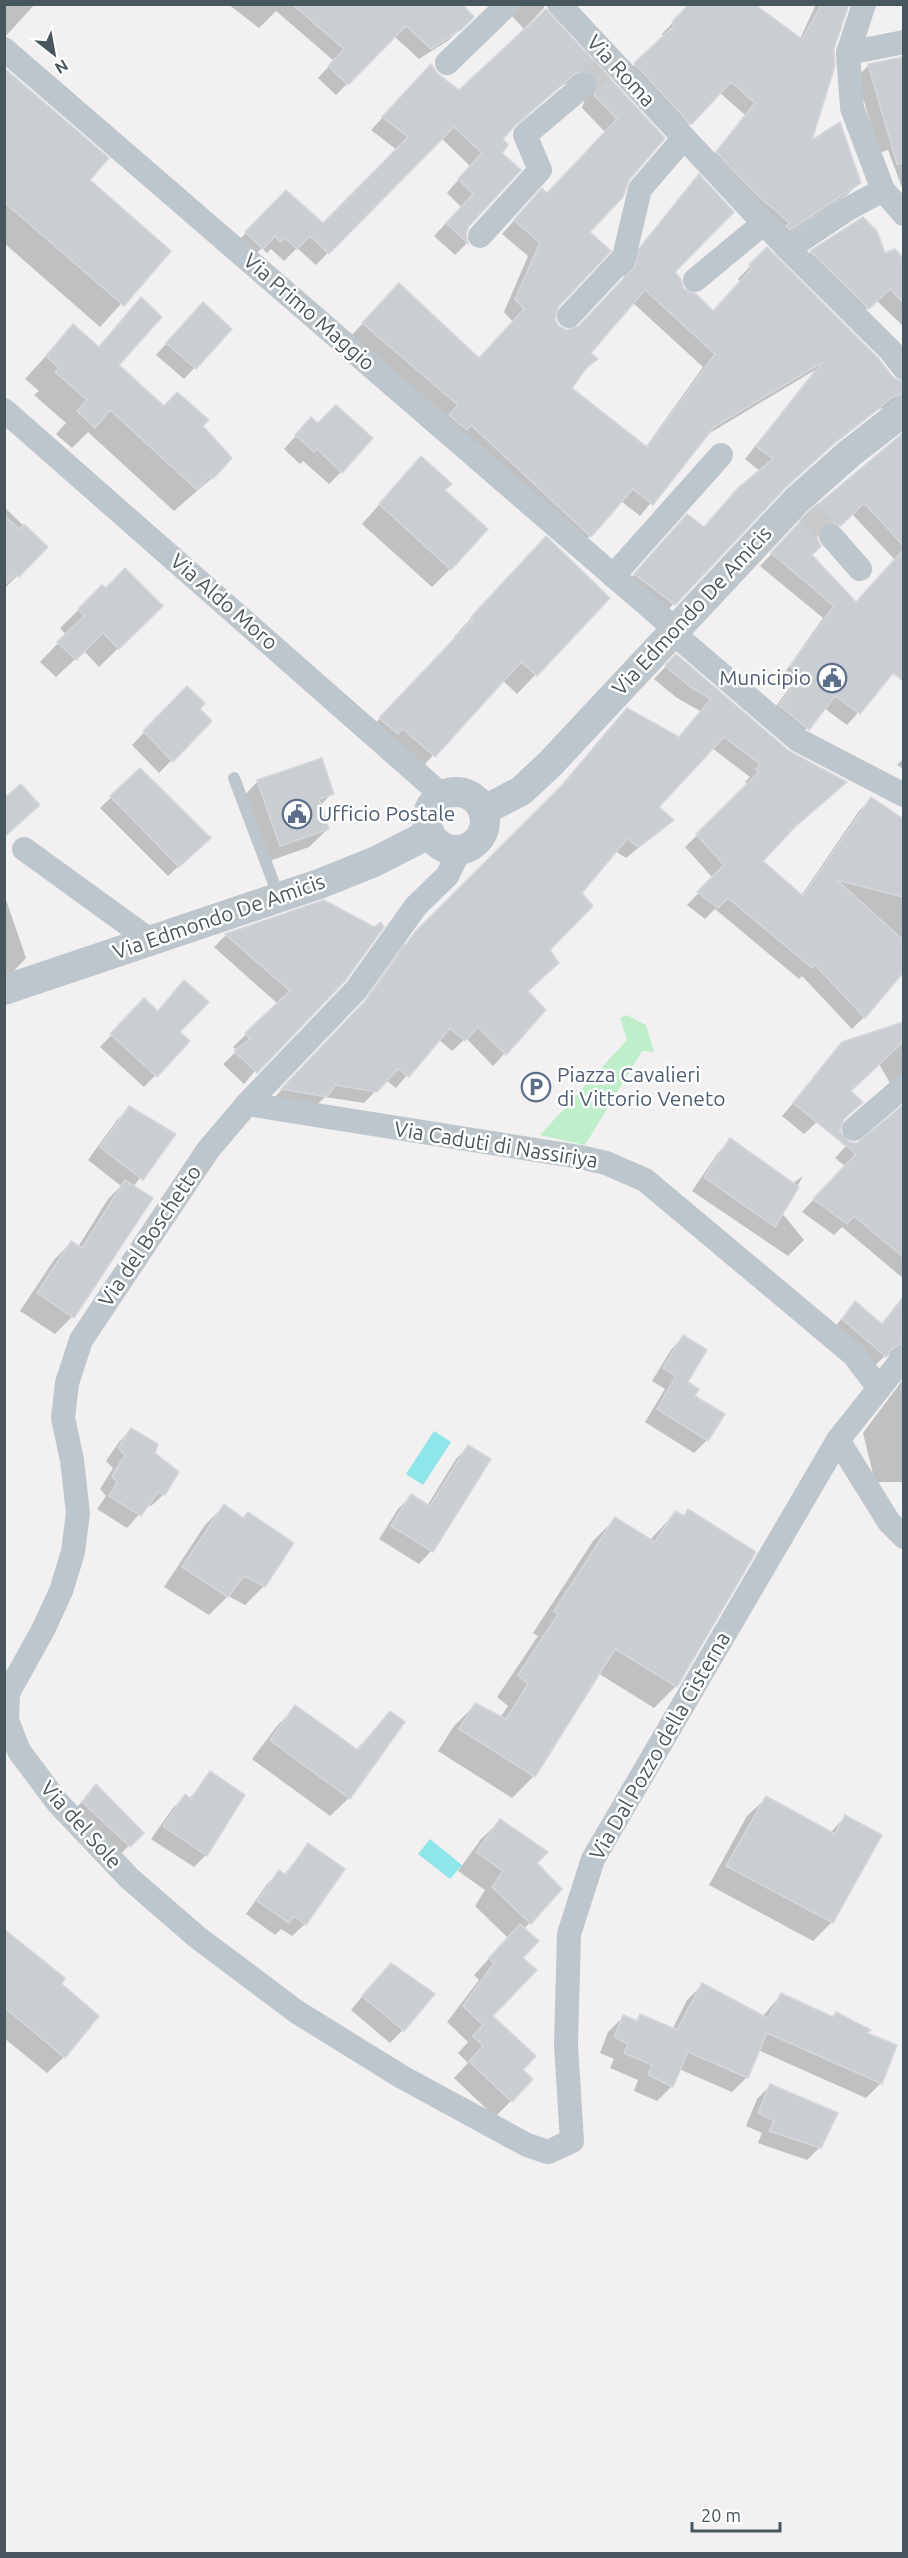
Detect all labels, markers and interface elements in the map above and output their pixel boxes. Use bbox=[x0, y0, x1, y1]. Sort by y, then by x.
north arrow bbox=[24, 24, 84, 84]
street label: Via Roma bbox=[583, 30, 661, 111]
text: N bbox=[52, 56, 71, 78]
street label: Via Primo Maggio bbox=[239, 248, 380, 375]
street label: Via Edmondo De Amicis bbox=[607, 521, 776, 700]
street label: Via Aldo Moro bbox=[166, 548, 283, 654]
public building icon: Municipio bbox=[816, 662, 848, 694]
place label: Municipio bbox=[719, 665, 811, 689]
public building icon: Ufficio Postale bbox=[281, 798, 313, 830]
place label: Ufficio Postale bbox=[318, 801, 455, 825]
street label: Via Edmondo De Amicis bbox=[110, 868, 328, 964]
place label: Piazza Cavalieri di Vittorio Veneto bbox=[557, 1062, 725, 1110]
parking icon: Piazza Cavalieri di Vittorio Veneto bbox=[520, 1071, 552, 1103]
street label: Via Caduti di Nassiriya bbox=[393, 1116, 600, 1172]
street label: Via del Boschetto bbox=[93, 1160, 205, 1311]
street label: Via Dal Pozzo della Cisterna bbox=[584, 1627, 734, 1864]
street label: Via del Sole bbox=[36, 1776, 127, 1873]
scale bar bbox=[692, 2495, 780, 2533]
text: 20 m bbox=[701, 2505, 741, 2525]

